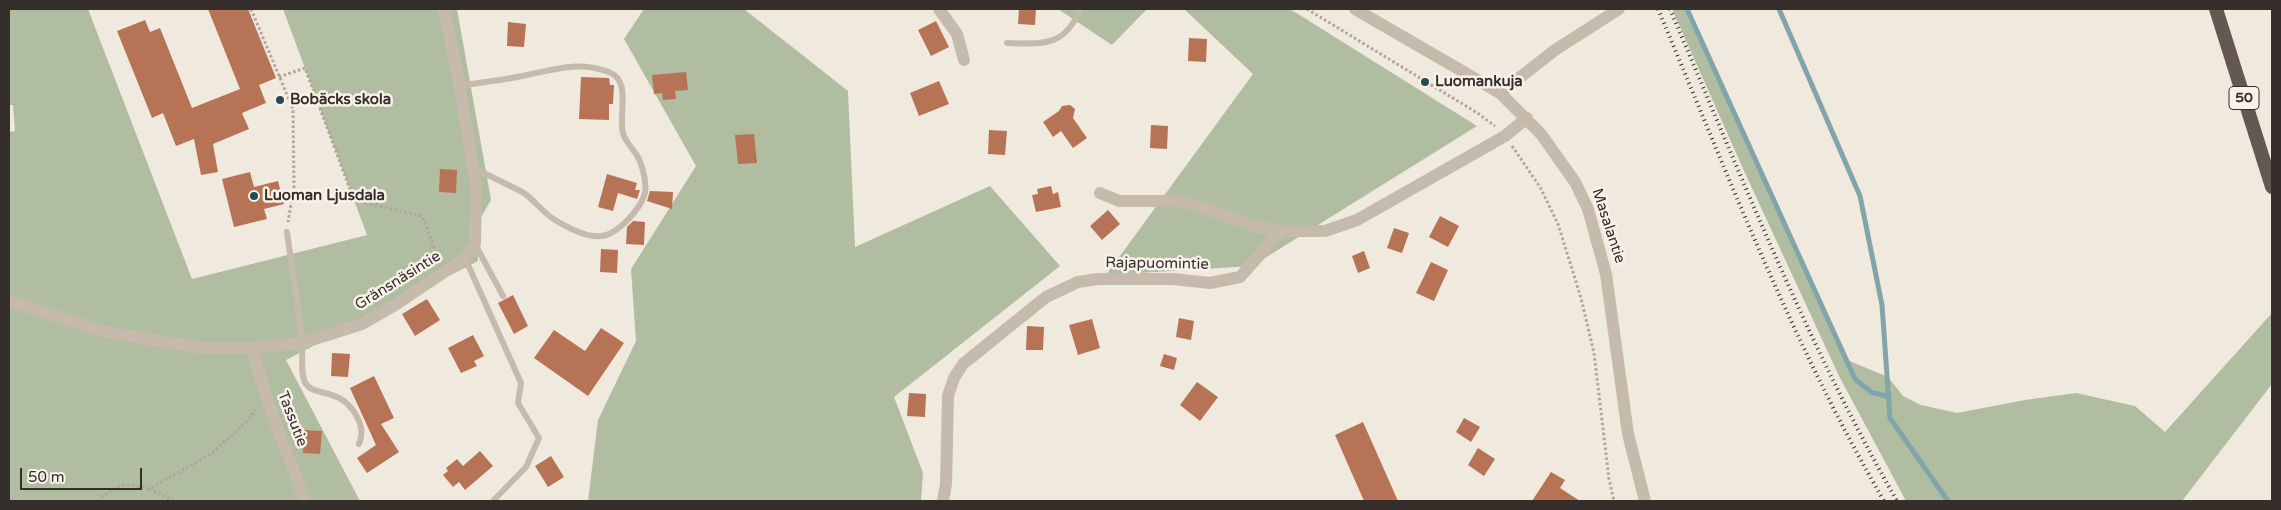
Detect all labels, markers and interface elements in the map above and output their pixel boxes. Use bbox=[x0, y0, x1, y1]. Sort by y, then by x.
place label: Luomankuja bbox=[1435, 73, 1523, 91]
marker: Luomankuja bbox=[1419, 76, 1431, 88]
road number: 50 bbox=[2229, 86, 2259, 110]
place label: Bobäcks skola bbox=[290, 91, 391, 109]
marker: Bobäcks skola bbox=[274, 94, 286, 106]
street label: Masalantie bbox=[1587, 186, 1629, 266]
place label: Luoman Ljusdala bbox=[264, 187, 385, 205]
marker: Luoman Ljusdala bbox=[248, 190, 260, 202]
street label: Gränsnäsintie bbox=[352, 248, 444, 314]
street label: Rajapuomintie bbox=[1105, 254, 1209, 274]
street label: Tassutie bbox=[273, 389, 311, 449]
scale bar bbox=[22, 458, 145, 490]
text: 50 m bbox=[28, 468, 65, 486]

